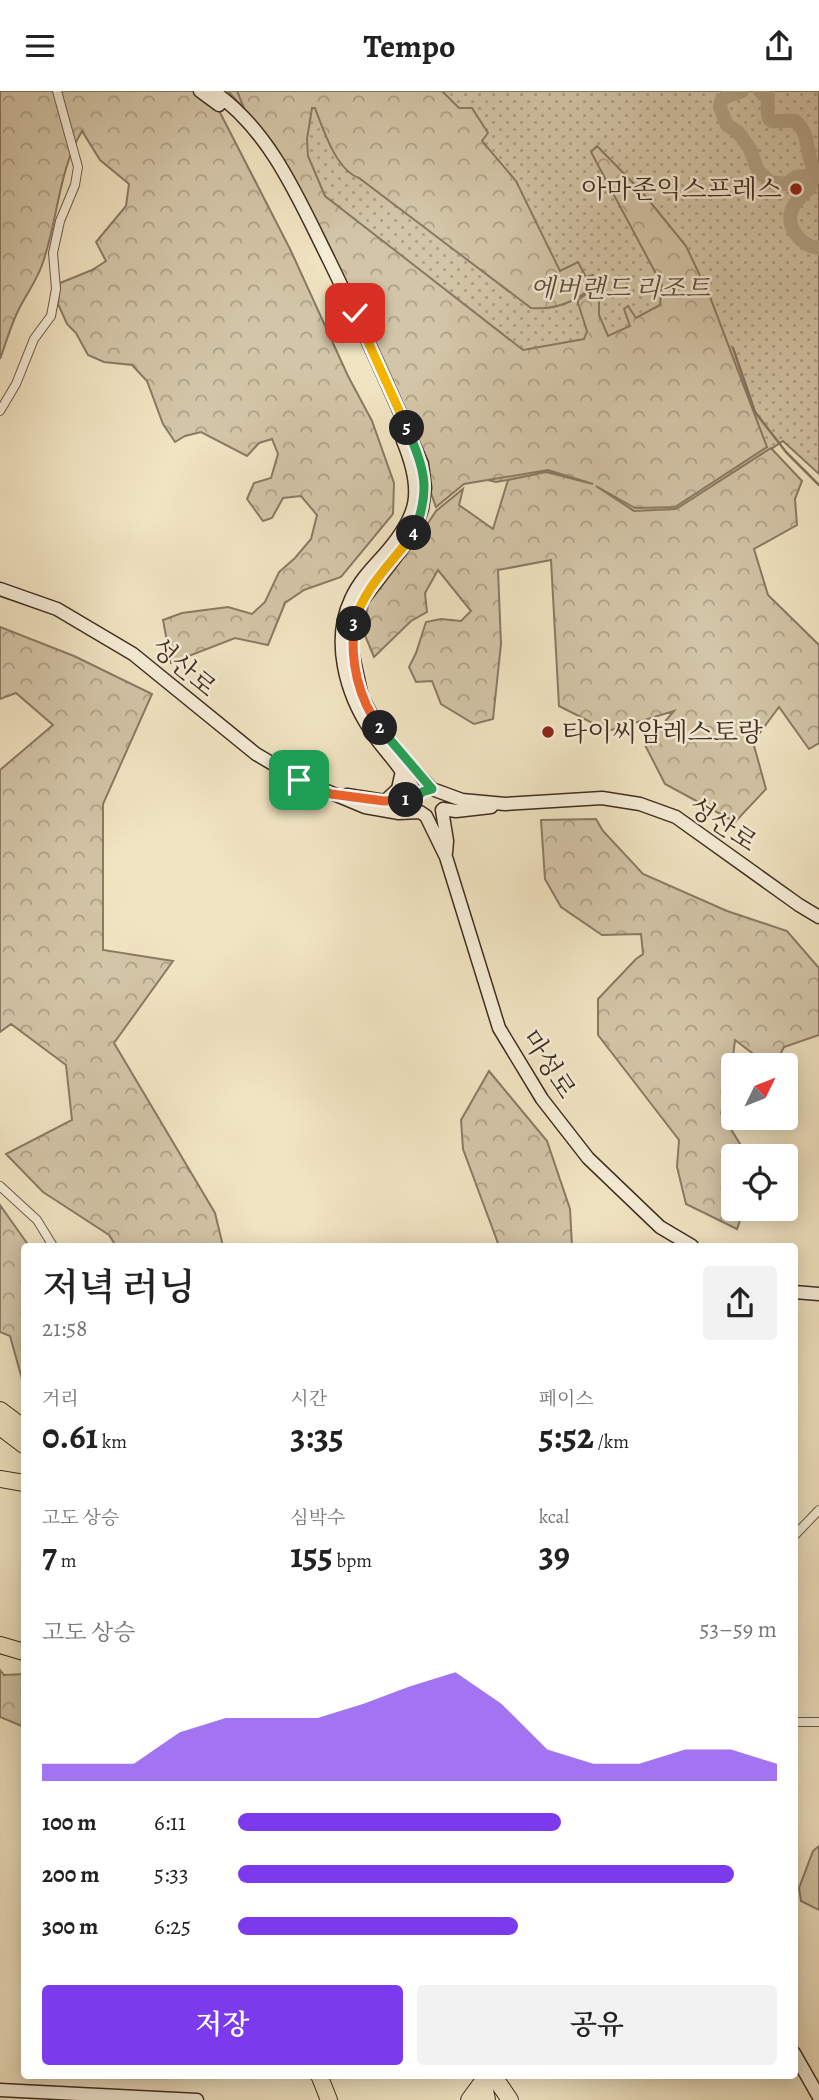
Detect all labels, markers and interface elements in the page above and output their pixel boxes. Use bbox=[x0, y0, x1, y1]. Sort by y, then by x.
text: Tempo bbox=[364, 24, 455, 68]
icon: menu bbox=[21, 27, 59, 65]
icon: share bbox=[760, 27, 798, 65]
place label: 아마존익스프레스 bbox=[581, 172, 782, 207]
marker: 아마존익스프레스 bbox=[788, 181, 804, 197]
park label: 에버랜드 리조트 bbox=[530, 271, 711, 306]
pin bbox=[325, 283, 385, 343]
icon: check bbox=[336, 294, 374, 332]
pin: 5 bbox=[390, 411, 424, 445]
text: 5 bbox=[402, 414, 411, 440]
pin: 4 bbox=[396, 515, 432, 551]
text: 4 bbox=[409, 519, 418, 545]
pin: 3 bbox=[336, 607, 372, 641]
text: 3 bbox=[349, 610, 358, 636]
street label: 성산로 bbox=[144, 630, 224, 705]
pin: 2 bbox=[362, 711, 398, 745]
text: 2 bbox=[375, 714, 384, 740]
place label: 타이씨암레스토랑 bbox=[562, 715, 763, 750]
marker: 타이씨암레스토랑 bbox=[540, 724, 556, 740]
pin bbox=[269, 750, 329, 810]
icon: arrive bbox=[280, 761, 318, 799]
pin: 1 bbox=[388, 783, 424, 817]
text: 1 bbox=[402, 786, 409, 812]
street label: 성산로 bbox=[682, 789, 764, 860]
street label: 마성로 bbox=[513, 1023, 584, 1105]
north arrow bbox=[721, 1053, 798, 1131]
map controls bbox=[721, 1053, 798, 1221]
button: locate bbox=[721, 1144, 798, 1221]
text: 저녁 러닝 bbox=[42, 1261, 195, 1313]
button: share bbox=[703, 1266, 777, 1340]
text: 21:58 bbox=[42, 1313, 87, 1344]
text: 거리 bbox=[42, 1386, 79, 1412]
text: 시간 bbox=[290, 1386, 327, 1412]
text: 페이스 bbox=[539, 1386, 594, 1412]
text: 0.61 bbox=[42, 1412, 98, 1460]
text: 3:35 bbox=[290, 1412, 344, 1460]
text: 5:52 bbox=[539, 1412, 594, 1460]
text: km bbox=[98, 1429, 127, 1455]
text: /km bbox=[594, 1429, 629, 1455]
text: kcal bbox=[539, 1504, 569, 1530]
text: 고도 상승 bbox=[42, 1505, 119, 1531]
text: 심박수 bbox=[290, 1505, 345, 1531]
text: 39 bbox=[539, 1530, 570, 1578]
text: 7 bbox=[42, 1531, 57, 1579]
text: 155 bbox=[290, 1531, 333, 1579]
text: m bbox=[57, 1548, 77, 1574]
text: bpm bbox=[333, 1548, 372, 1574]
text: 53–59 m bbox=[700, 1614, 777, 1645]
text: 고도 상승 bbox=[42, 1617, 135, 1648]
text: 100 m bbox=[42, 1807, 97, 1838]
text: 6:11 bbox=[154, 1807, 186, 1838]
text: 200 m bbox=[42, 1859, 100, 1890]
text: 5:33 bbox=[154, 1859, 189, 1890]
text: 300 m bbox=[42, 1911, 98, 1942]
text: 6:25 bbox=[154, 1911, 191, 1942]
button: 저장 bbox=[42, 1985, 403, 2065]
button: 공유 bbox=[417, 1985, 777, 2065]

